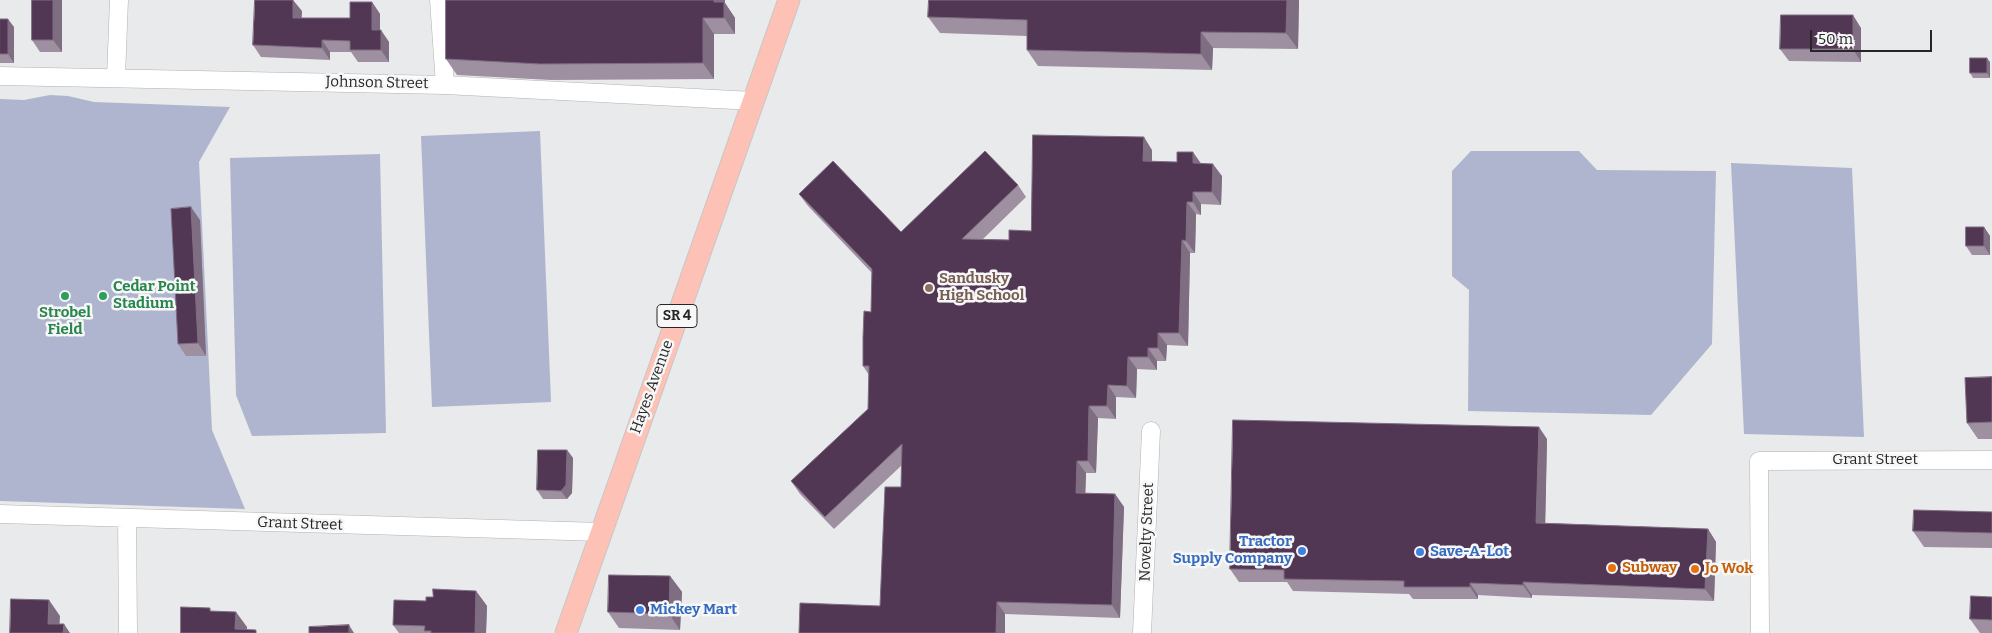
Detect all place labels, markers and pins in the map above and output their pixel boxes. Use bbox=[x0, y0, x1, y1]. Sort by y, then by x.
place label: Sandusky High School bbox=[939, 270, 1024, 305]
place label: Cedar Point Stadium bbox=[113, 278, 196, 313]
marker: Sandusky High School bbox=[923, 282, 935, 294]
marker: Strobel Field bbox=[59, 290, 71, 302]
marker: Cedar Point Stadium bbox=[97, 290, 109, 302]
place label: Strobel Field bbox=[39, 304, 91, 339]
place label: Tractor Supply Company bbox=[1173, 533, 1292, 568]
place label: Save-A-Lot bbox=[1430, 543, 1509, 561]
marker: Tractor Supply Company bbox=[1296, 545, 1308, 557]
marker: Save-A-Lot bbox=[1414, 546, 1426, 558]
place label: Subway bbox=[1622, 559, 1677, 577]
place label: Jo Wok bbox=[1705, 560, 1753, 578]
marker: Subway bbox=[1606, 562, 1618, 574]
marker: Jo Wok bbox=[1689, 563, 1701, 575]
place label: Mickey Mart bbox=[650, 601, 737, 619]
marker: Mickey Mart bbox=[634, 604, 646, 616]

